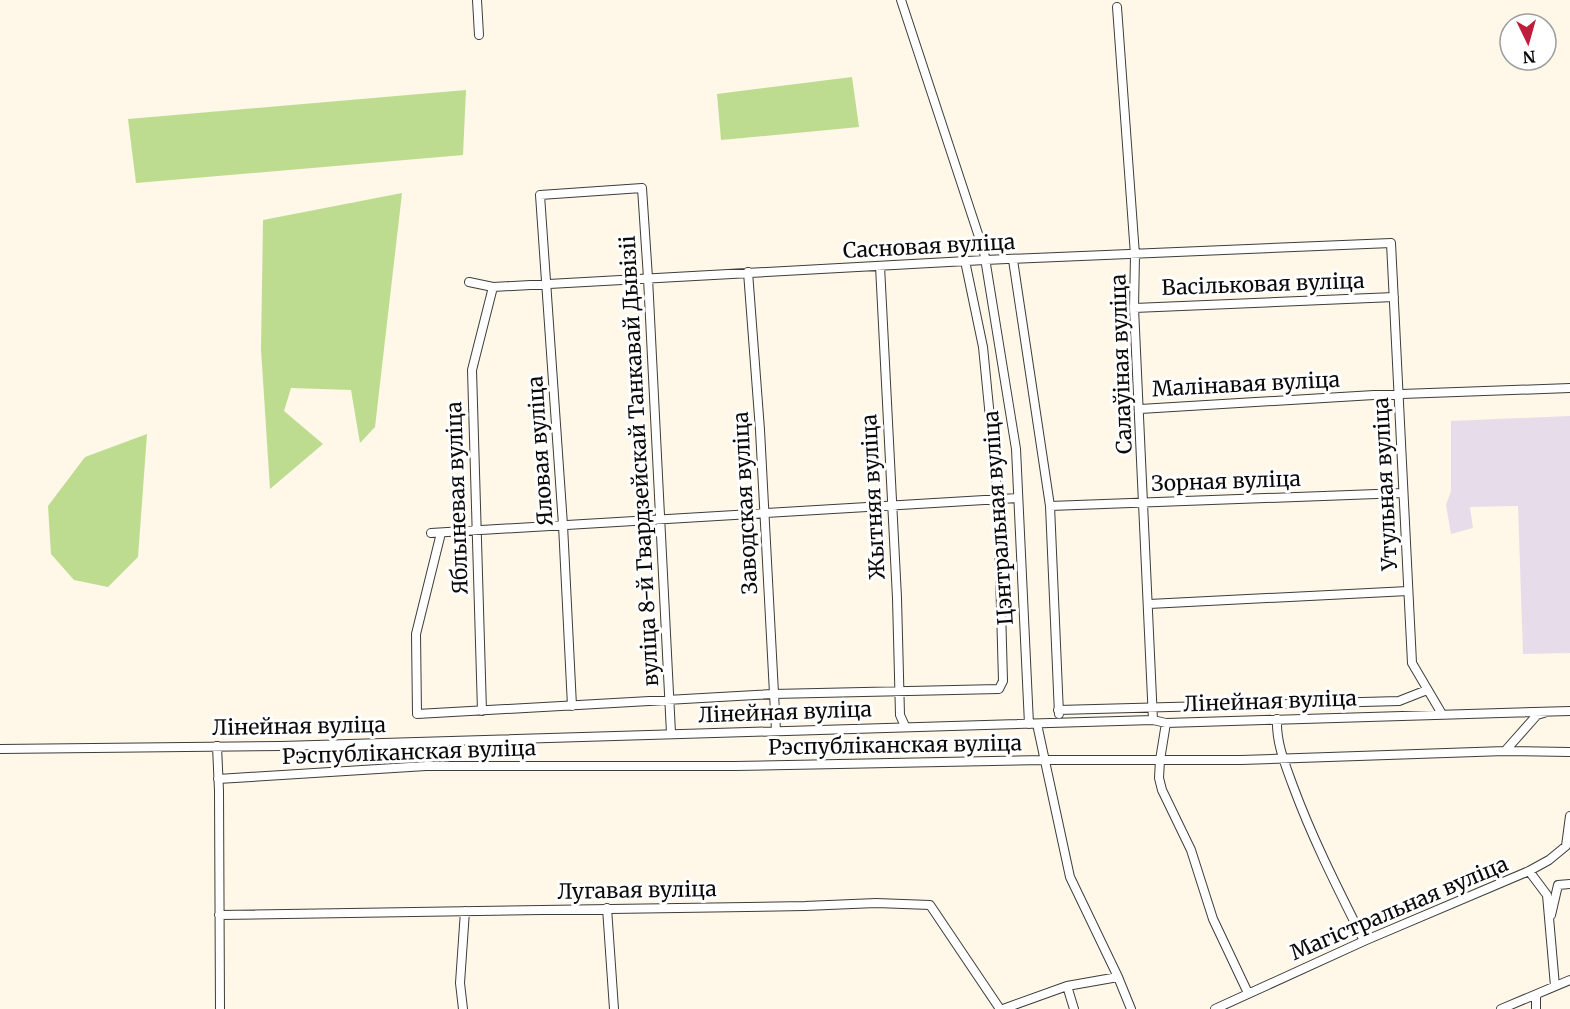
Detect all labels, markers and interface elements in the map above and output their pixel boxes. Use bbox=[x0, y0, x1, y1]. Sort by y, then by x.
north arrow bbox=[1498, 12, 1558, 72]
text: N bbox=[1522, 46, 1536, 67]
street label: Сасновая вуліца bbox=[842, 228, 1016, 264]
street label: вуліца 8-й Гвардзейскай Танкавай Дывізіі bbox=[614, 235, 664, 687]
street label: Васільковая вуліца bbox=[1161, 267, 1365, 301]
street label: Салаўіная вуліца bbox=[1104, 274, 1138, 454]
street label: Малінавая вуліца bbox=[1151, 366, 1341, 402]
street label: Яловая вуліца bbox=[521, 375, 559, 527]
street label: Утульная вуліца bbox=[1367, 397, 1403, 572]
street label: Яблыневая вуліца bbox=[440, 401, 474, 595]
street label: Цэнтральная вуліца bbox=[977, 410, 1019, 626]
street label: Заводская вуліца bbox=[727, 411, 763, 595]
street label: Жытняя вуліца bbox=[855, 414, 891, 580]
street label: Зорная вуліца bbox=[1151, 465, 1301, 497]
street label: Лінейная вуліца bbox=[1183, 684, 1357, 718]
street label: Лінейная вуліца bbox=[698, 695, 872, 729]
street label: Лінейная вуліца bbox=[212, 711, 386, 741]
street label: Рэспубліканская вуліца bbox=[768, 729, 1022, 761]
street label: Рэспубліканская вуліца bbox=[282, 734, 536, 770]
street label: Магістральная вуліца bbox=[1286, 850, 1512, 966]
street label: Лугавая вуліца bbox=[557, 875, 717, 905]

